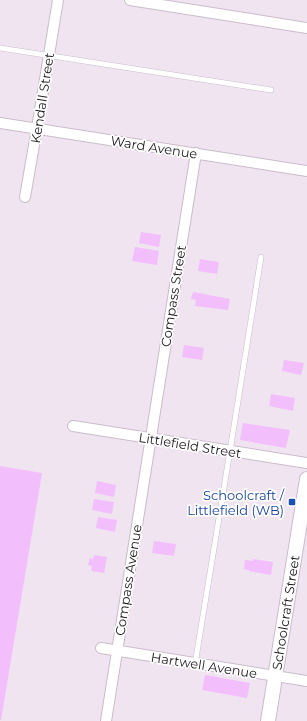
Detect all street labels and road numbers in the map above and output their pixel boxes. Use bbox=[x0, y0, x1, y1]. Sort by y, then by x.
street label: Kendall Street bbox=[27, 51, 57, 145]
street label: Ward Avenue bbox=[109, 132, 199, 162]
street label: Compass Street bbox=[157, 244, 189, 348]
street label: Littlefield Street bbox=[138, 429, 242, 461]
street label: Compass Avenue bbox=[111, 523, 145, 637]
street label: Schoolcraft Street bbox=[268, 554, 303, 671]
street label: Hartwell Avenue bbox=[150, 649, 258, 681]

